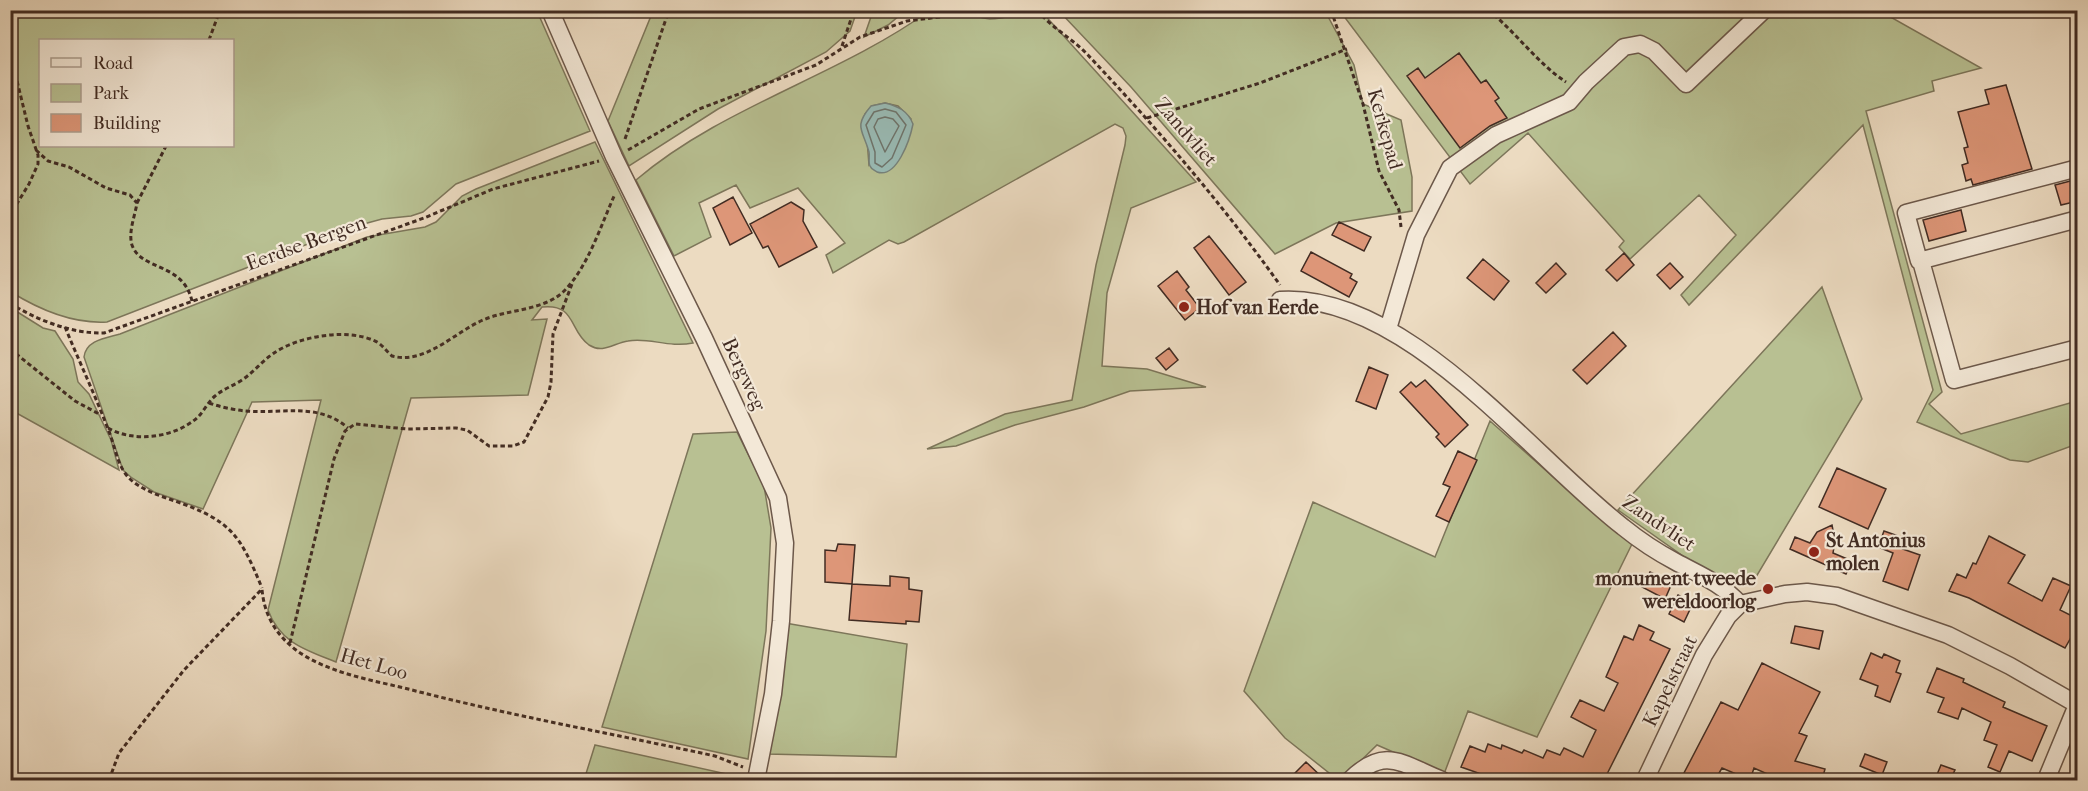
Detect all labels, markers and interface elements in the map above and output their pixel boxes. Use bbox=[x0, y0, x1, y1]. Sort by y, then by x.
legend bbox=[39, 39, 234, 147]
text: Road bbox=[93, 53, 133, 74]
text: Park bbox=[93, 83, 130, 104]
street label: Kerkepad bbox=[1362, 86, 1408, 173]
street label: Zandvliet bbox=[1150, 93, 1222, 171]
text: Building bbox=[93, 113, 161, 134]
street label: Eerdse Bergen bbox=[243, 210, 370, 275]
place label: Hof van Eerde bbox=[1196, 296, 1319, 319]
marker: Hof van Eerde bbox=[1177, 300, 1191, 314]
street label: Bergweg bbox=[717, 334, 771, 414]
street label: Zandvliet bbox=[1618, 490, 1700, 556]
place label: St Antonius molen bbox=[1825, 529, 1926, 575]
marker: St Antonius molen bbox=[1807, 545, 1821, 559]
place label: monument tweede wereldoorlog bbox=[1594, 567, 1757, 613]
marker: monument tweede wereldoorlog bbox=[1761, 582, 1775, 596]
street label: Kapelstraat bbox=[1638, 632, 1702, 730]
street label: Het Loo bbox=[337, 643, 411, 685]

